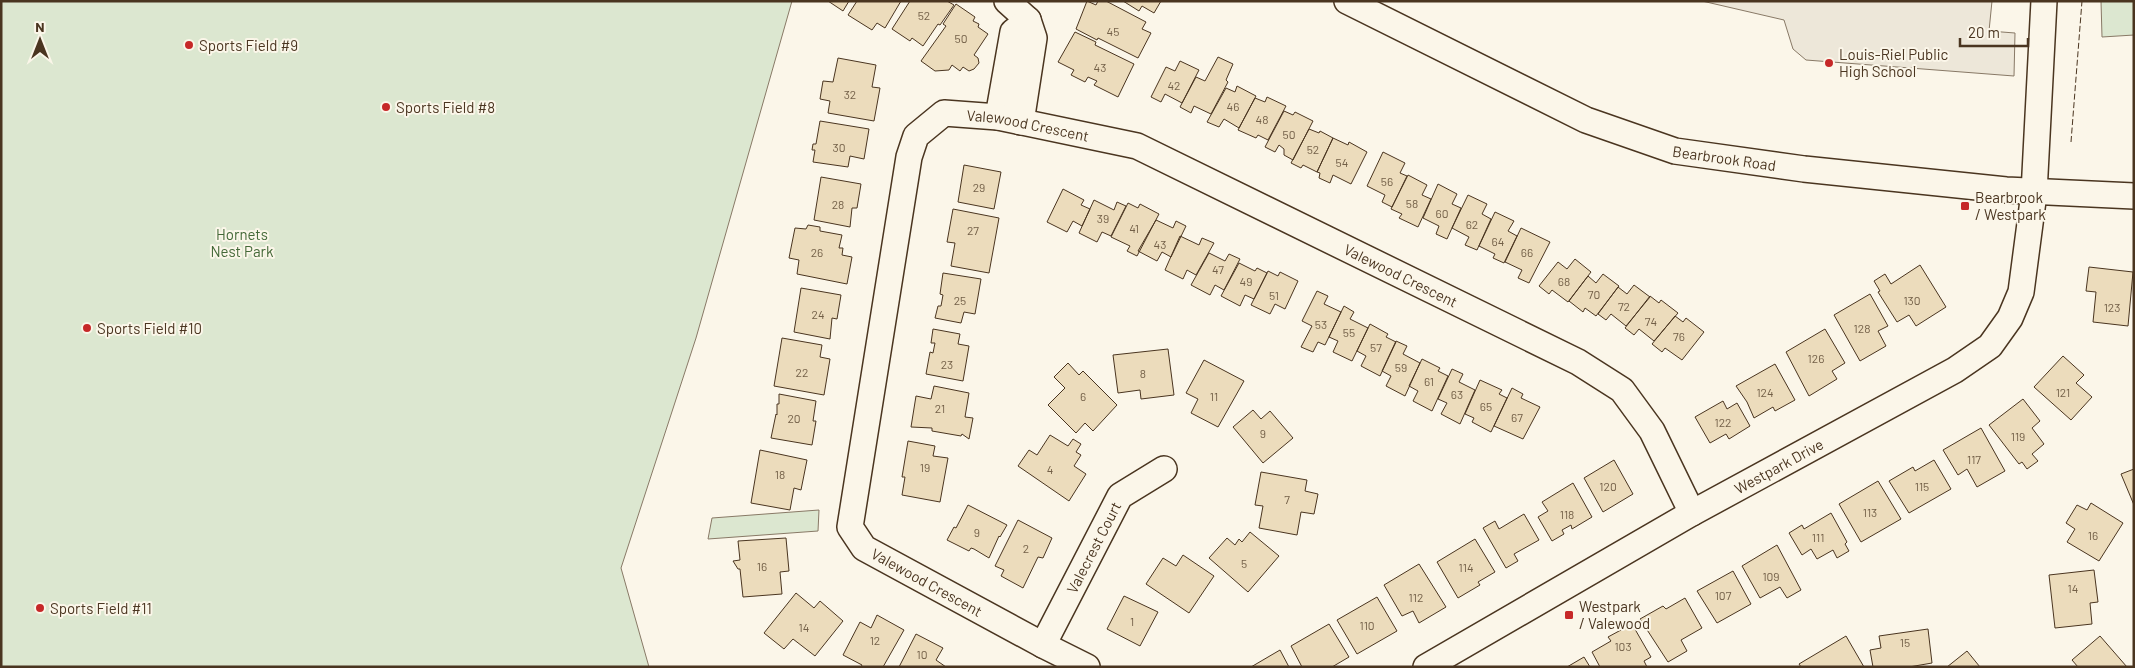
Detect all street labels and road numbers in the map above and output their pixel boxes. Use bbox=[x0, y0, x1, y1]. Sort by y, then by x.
street label: Valewood Crescent bbox=[966, 106, 1091, 145]
street label: Bearbrook Road bbox=[1671, 142, 1777, 174]
street label: Valewood Crescent bbox=[1341, 240, 1461, 311]
street label: Westpark Drive bbox=[1731, 434, 1826, 497]
street label: Valecrest Court bbox=[1062, 499, 1125, 596]
street label: Valewood Crescent bbox=[868, 544, 986, 620]

